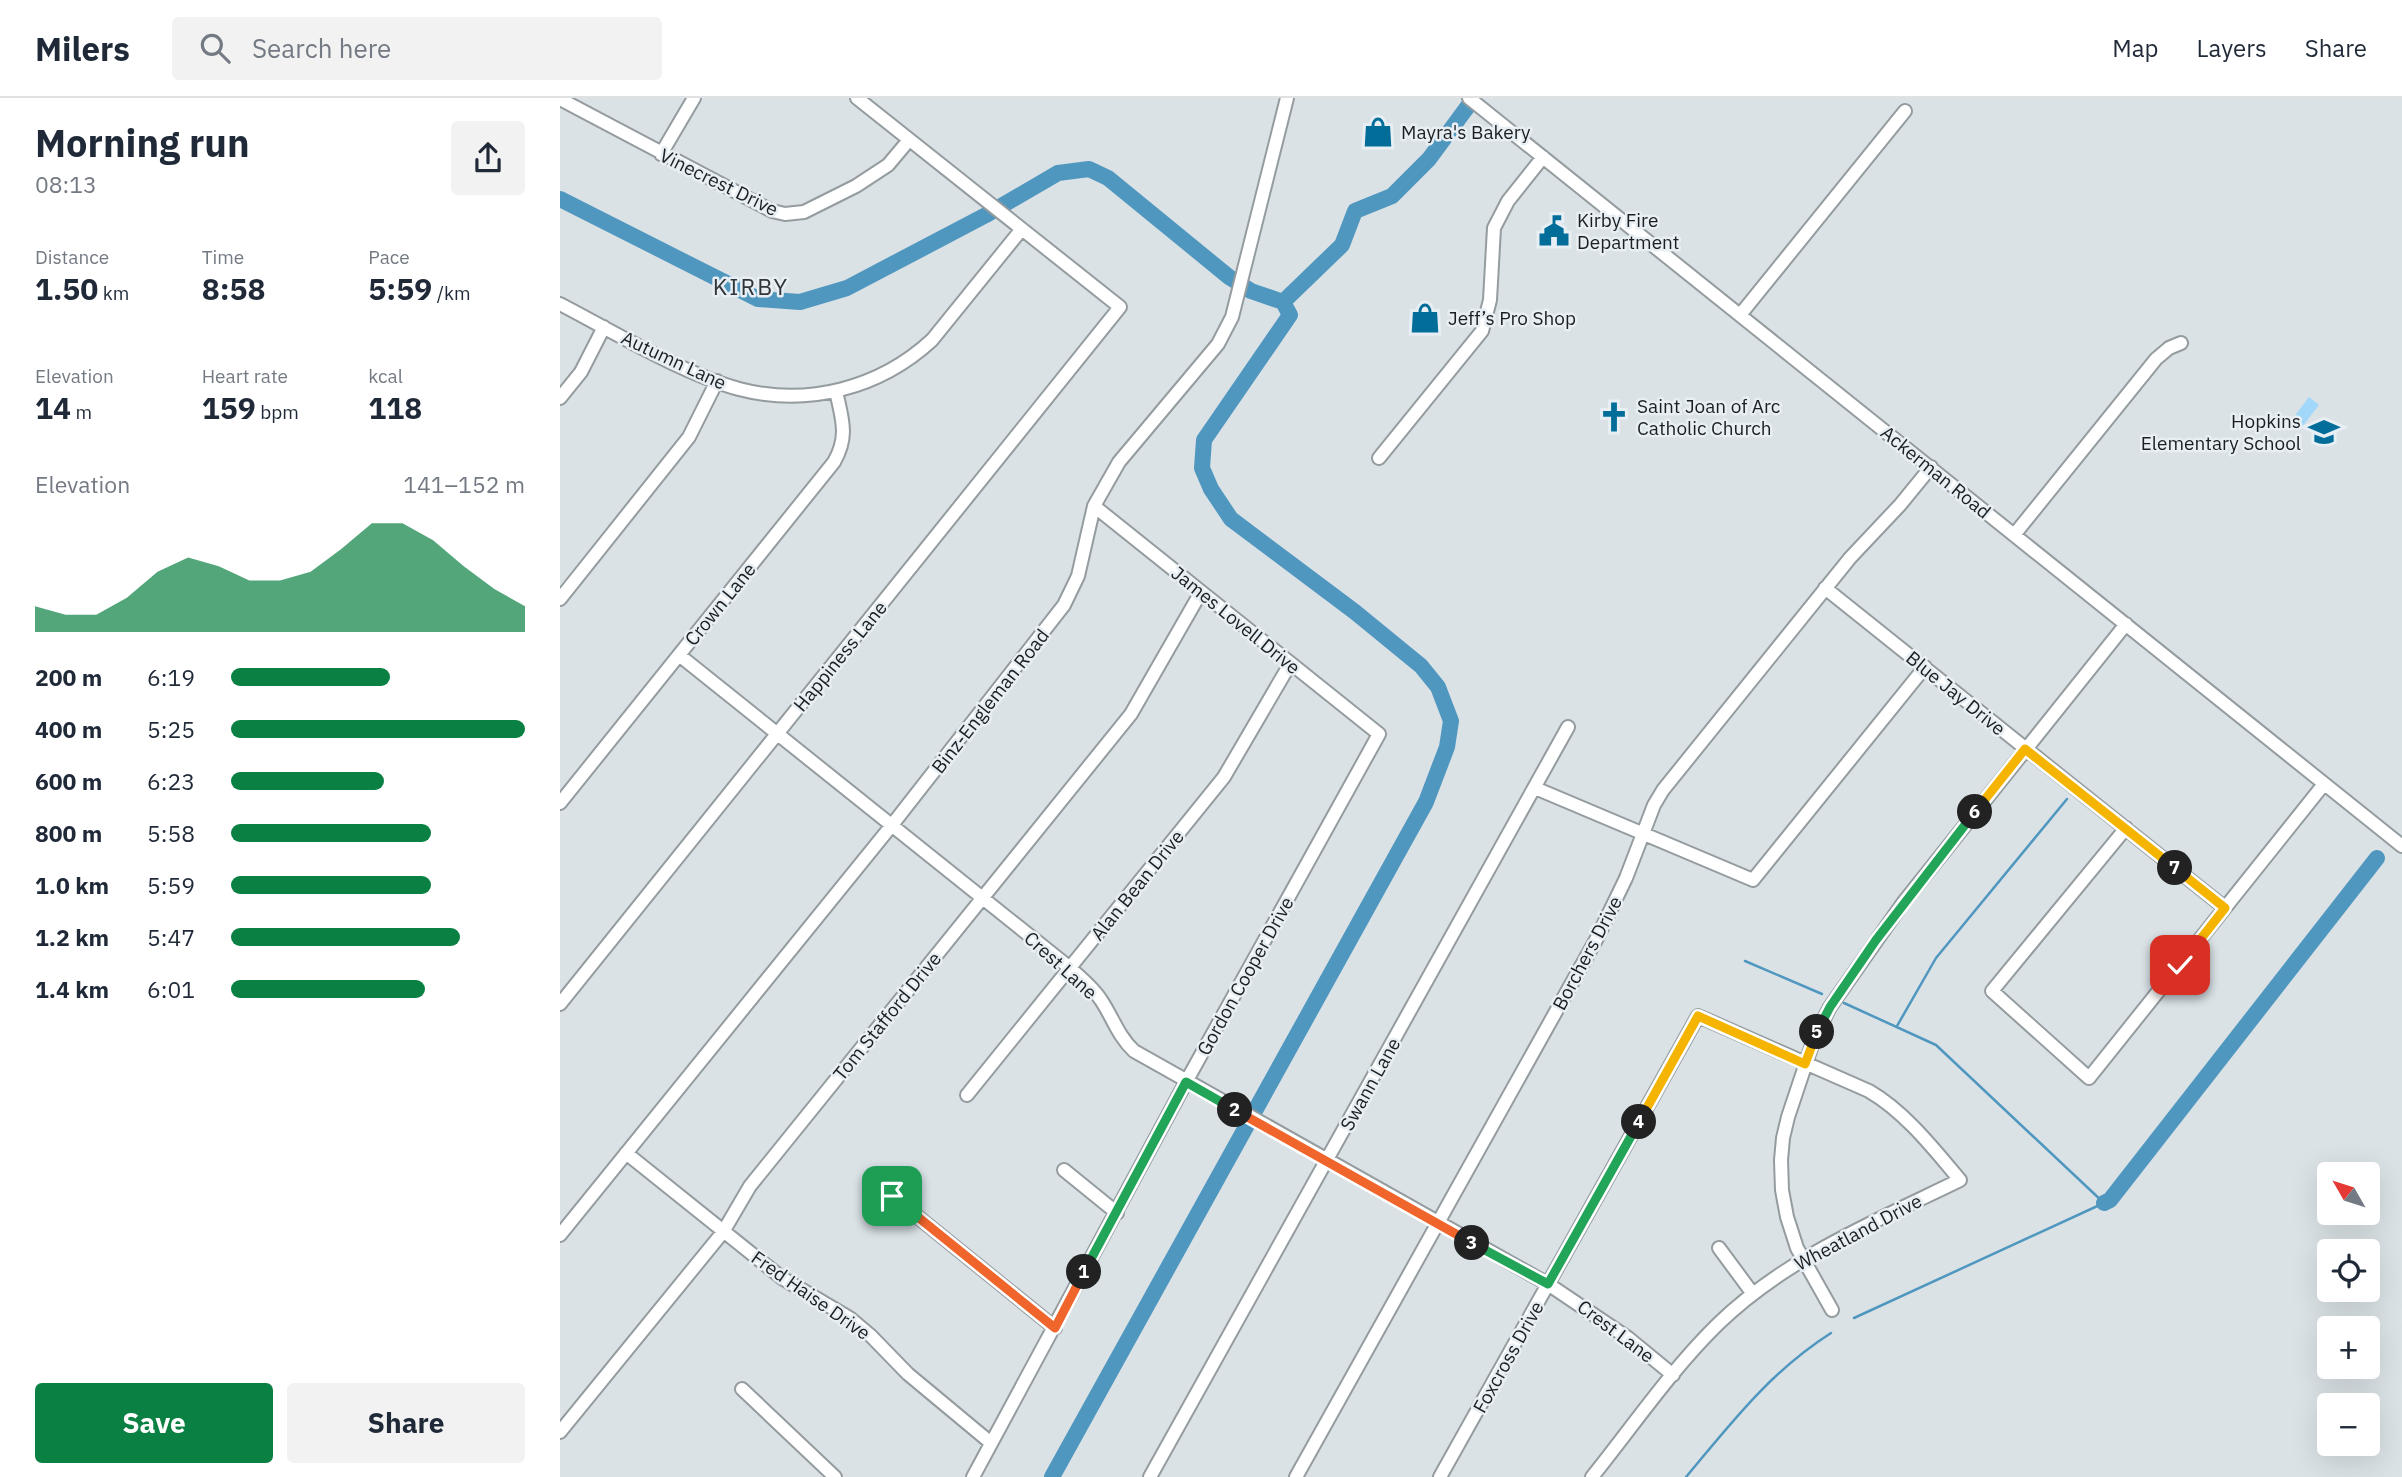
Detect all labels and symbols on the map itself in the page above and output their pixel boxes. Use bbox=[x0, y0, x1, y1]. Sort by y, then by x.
shop icon: Mayra's Bakery bbox=[1361, 115, 1395, 149]
place label: Mayra's Bakery bbox=[1401, 120, 1531, 144]
street label: Vinecrest Drive bbox=[656, 143, 782, 221]
place label: Kirby Fire Department bbox=[1577, 208, 1680, 254]
public building icon: Kirby Fire Department bbox=[1537, 214, 1571, 248]
district label: KIRBY bbox=[713, 271, 789, 301]
shop icon: Jeff’s Pro Shop bbox=[1408, 301, 1442, 335]
place label: Jeff’s Pro Shop bbox=[1448, 306, 1576, 330]
street label: Autumn Lane bbox=[618, 325, 730, 395]
place label: Saint Joan of Arc Catholic Church bbox=[1637, 394, 1781, 440]
church icon: Saint Joan of Arc Catholic Church bbox=[1597, 400, 1631, 434]
place label: Hopkins Elementary School bbox=[2141, 409, 2301, 455]
school or university icon: Hopkins Elementary School bbox=[2307, 415, 2341, 449]
street label: Ackerman Road bbox=[1876, 420, 1996, 524]
street label: Crown Lane bbox=[679, 558, 761, 650]
street label: James Lovell Drive bbox=[1167, 561, 1305, 679]
street label: Happiness Lane bbox=[788, 596, 892, 716]
street label: Binz-Engleman Road bbox=[926, 624, 1054, 778]
street label: Blue Jay Drive bbox=[1901, 646, 2011, 740]
pin: 6 bbox=[1958, 794, 1992, 830]
street label: Alan Bean Drive bbox=[1085, 825, 1189, 945]
pin: 7 bbox=[2158, 850, 2192, 886]
street label: Gordon Cooper Drive bbox=[1191, 892, 1299, 1060]
street label: Borchers Drive bbox=[1547, 892, 1627, 1014]
street label: Crest Lane bbox=[1019, 926, 1103, 1004]
pin bbox=[2150, 935, 2210, 995]
street label: Tom Stafford Drive bbox=[828, 947, 946, 1085]
pin: 5 bbox=[1800, 1014, 1834, 1049]
street label: Swann Lane bbox=[1335, 1033, 1405, 1135]
pin: 2 bbox=[1218, 1093, 1252, 1128]
pin: 4 bbox=[1622, 1104, 1656, 1140]
north arrow bbox=[2317, 1162, 2380, 1225]
pin bbox=[862, 1166, 922, 1226]
street label: Wheatland Drive bbox=[1790, 1188, 1926, 1276]
pin: 3 bbox=[1454, 1226, 1490, 1260]
street label: Fred Haise Drive bbox=[747, 1245, 875, 1345]
pin: 1 bbox=[1066, 1254, 1102, 1290]
street label: Crest Lane bbox=[1573, 1294, 1659, 1368]
street label: Foxcross Drive bbox=[1467, 1297, 1549, 1417]

